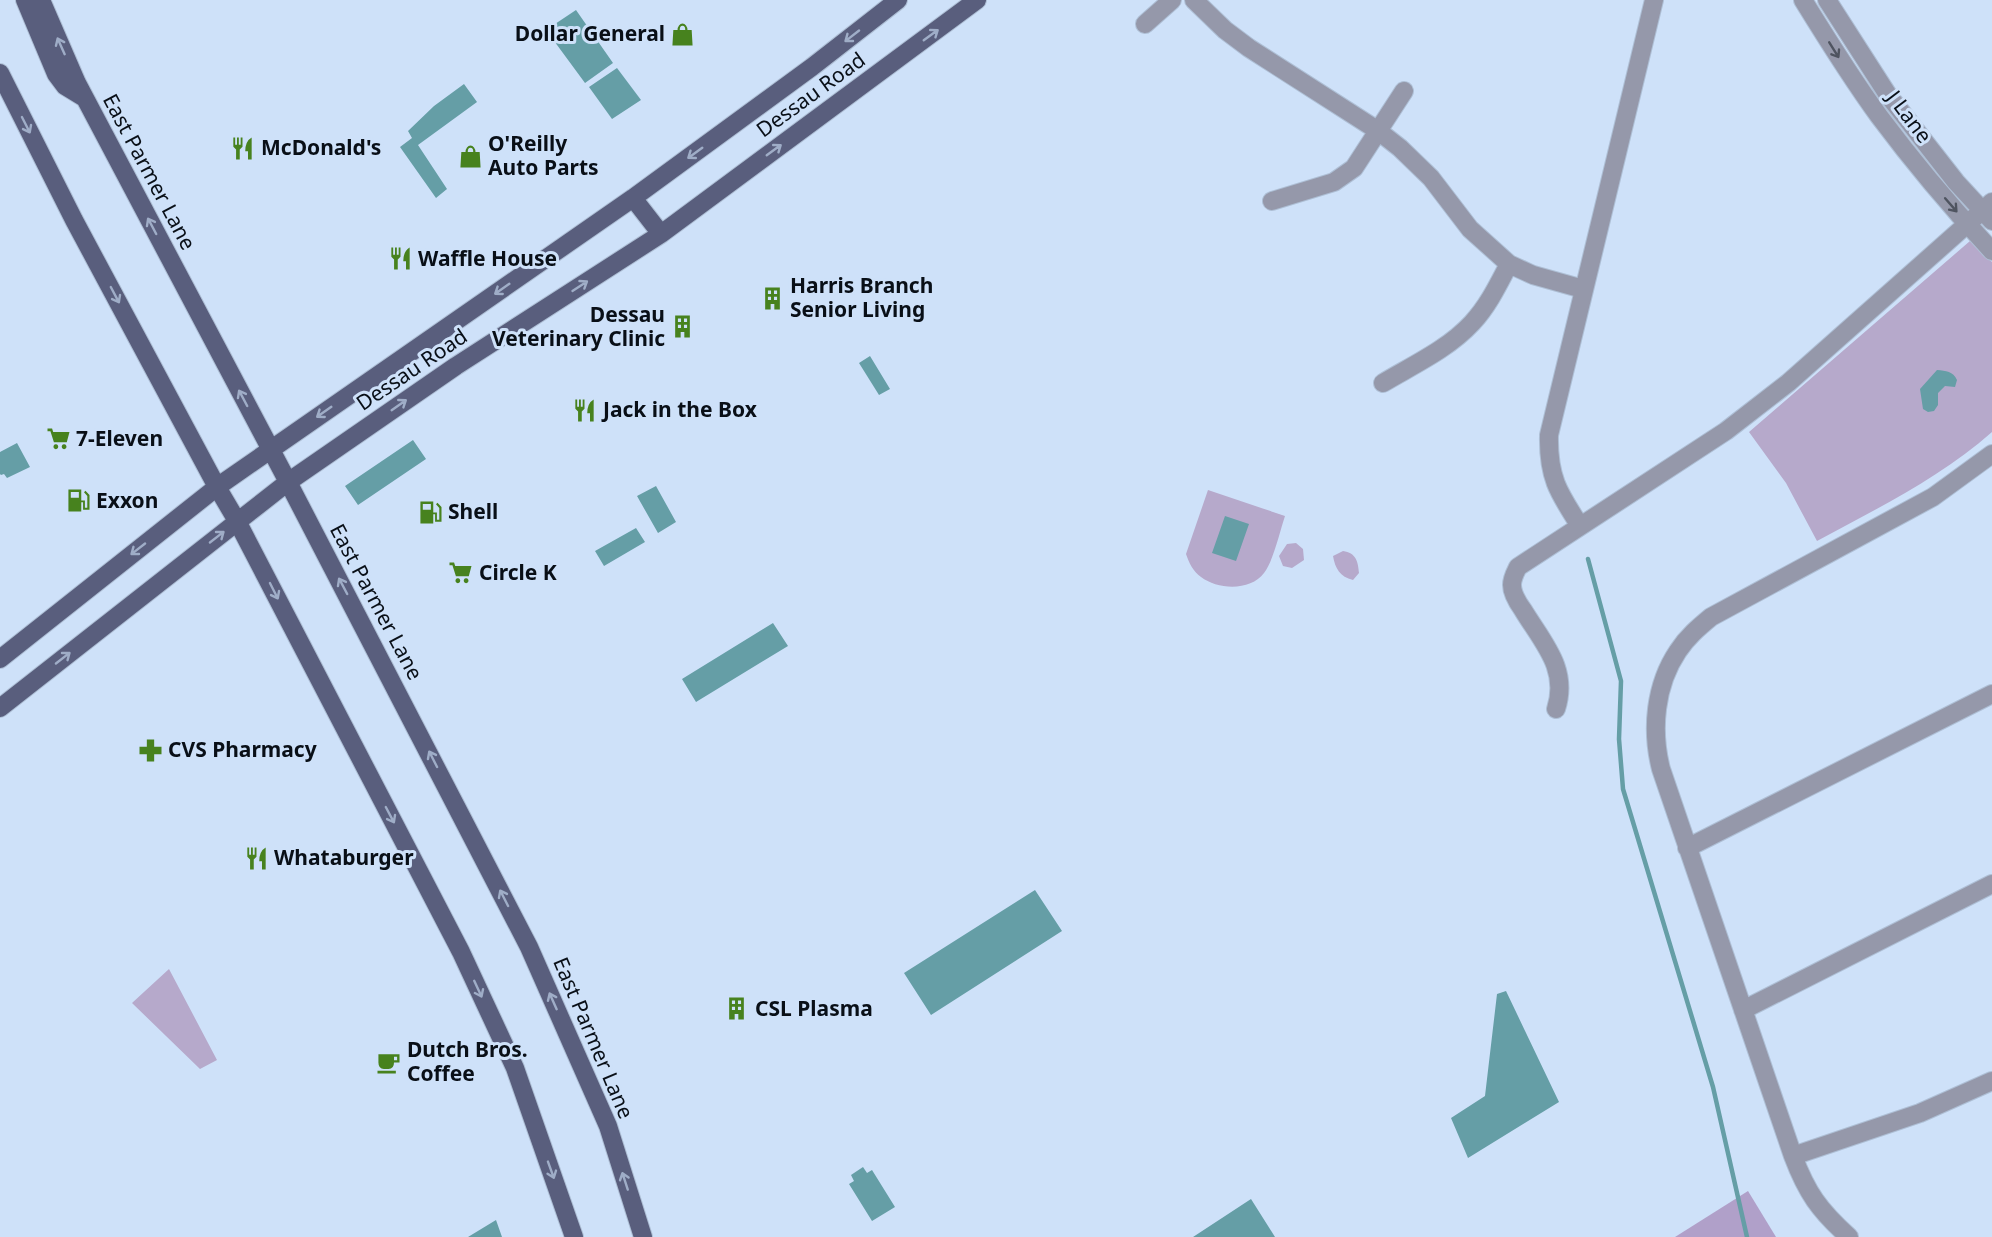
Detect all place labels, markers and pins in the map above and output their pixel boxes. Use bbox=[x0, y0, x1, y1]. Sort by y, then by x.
place label: Dollar General bbox=[515, 19, 665, 47]
shop icon: Dollar General bbox=[670, 21, 696, 47]
place label: O'Reilly Auto Parts bbox=[488, 129, 599, 181]
place label: McDonald's bbox=[261, 133, 381, 161]
restaurant icon: McDonald's bbox=[230, 135, 256, 161]
shop icon: O'Reilly Auto Parts bbox=[457, 143, 483, 169]
place label: Waffle House bbox=[418, 244, 557, 272]
restaurant icon: Waffle House bbox=[387, 246, 413, 272]
place label: Harris Branch Senior Living bbox=[790, 271, 933, 323]
building icon: Harris Branch Senior Living bbox=[759, 285, 785, 311]
place label: Dessau Veterinary Clinic bbox=[492, 300, 665, 352]
building icon: Dessau Veterinary Clinic bbox=[670, 314, 696, 340]
place label: Jack in the Box bbox=[601, 395, 758, 423]
restaurant icon: Jack in the Box bbox=[572, 397, 598, 423]
place label: 7-Eleven bbox=[76, 424, 163, 452]
supermarket icon: 7-Eleven bbox=[45, 426, 71, 452]
place label: Exxon bbox=[96, 486, 158, 514]
fuel station icon: Exxon bbox=[65, 488, 91, 514]
place label: Shell bbox=[448, 497, 498, 525]
fuel station icon: Shell bbox=[417, 499, 443, 525]
place label: Circle K bbox=[479, 558, 557, 586]
supermarket icon: Circle K bbox=[448, 560, 474, 586]
place label: CVS Pharmacy bbox=[168, 735, 317, 763]
pharmacy icon: CVS Pharmacy bbox=[137, 737, 163, 763]
place label: Whataburger bbox=[274, 843, 414, 871]
restaurant icon: Whataburger bbox=[243, 845, 269, 871]
place label: CSL Plasma bbox=[755, 994, 873, 1022]
building icon: CSL Plasma bbox=[724, 996, 750, 1022]
place label: Dutch Bros. Coffee bbox=[407, 1035, 528, 1087]
cafe icon: Dutch Bros. Coffee bbox=[376, 1049, 402, 1075]

